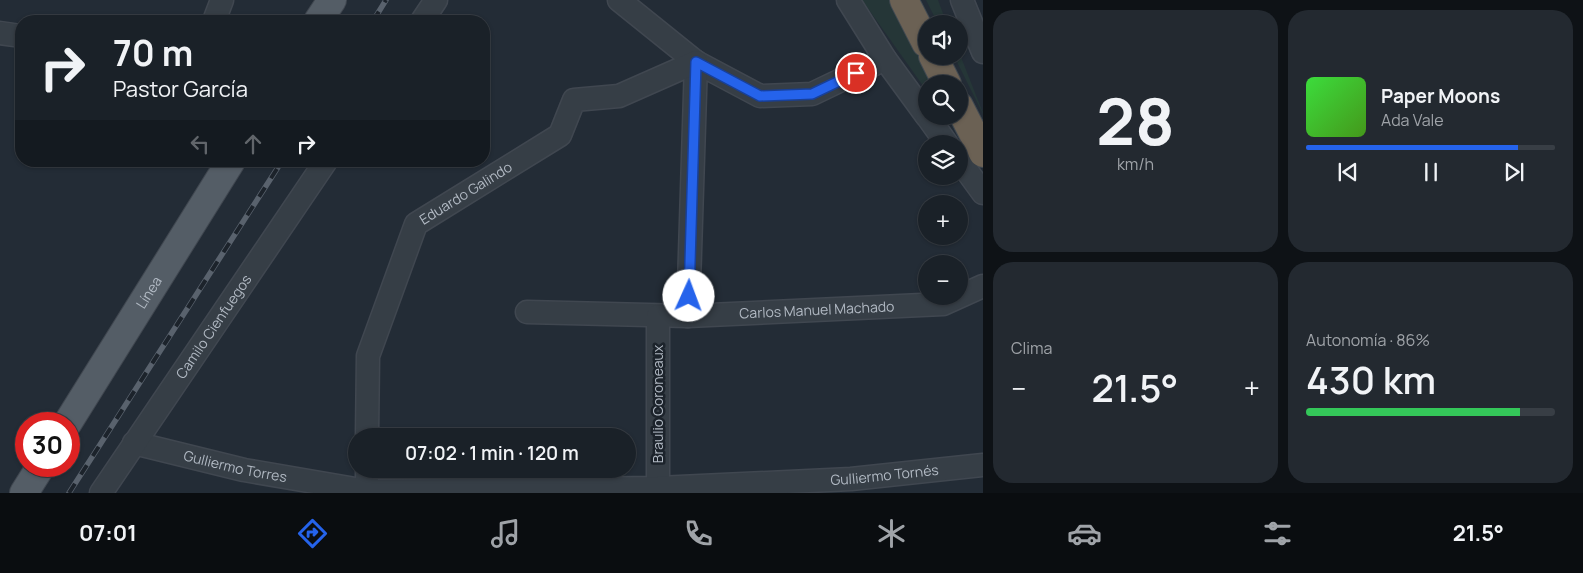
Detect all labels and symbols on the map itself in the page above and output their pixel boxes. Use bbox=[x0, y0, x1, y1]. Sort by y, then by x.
pin bbox=[835, 52, 877, 94]
street label: Eduardo Galindo bbox=[416, 157, 516, 229]
position arrow bbox=[662, 269, 714, 321]
street label: Camilo Cienfuegos bbox=[171, 270, 256, 382]
street label: Línea bbox=[131, 273, 166, 312]
street label: Carlos Manuel Machado bbox=[739, 296, 895, 323]
street label: Braulio Coroneaux bbox=[648, 344, 667, 463]
speed limit sign: 30 bbox=[15, 412, 80, 477]
street label: Gulliermo Torres bbox=[182, 446, 288, 486]
street label: Gulliermo Tornés bbox=[830, 460, 940, 489]

